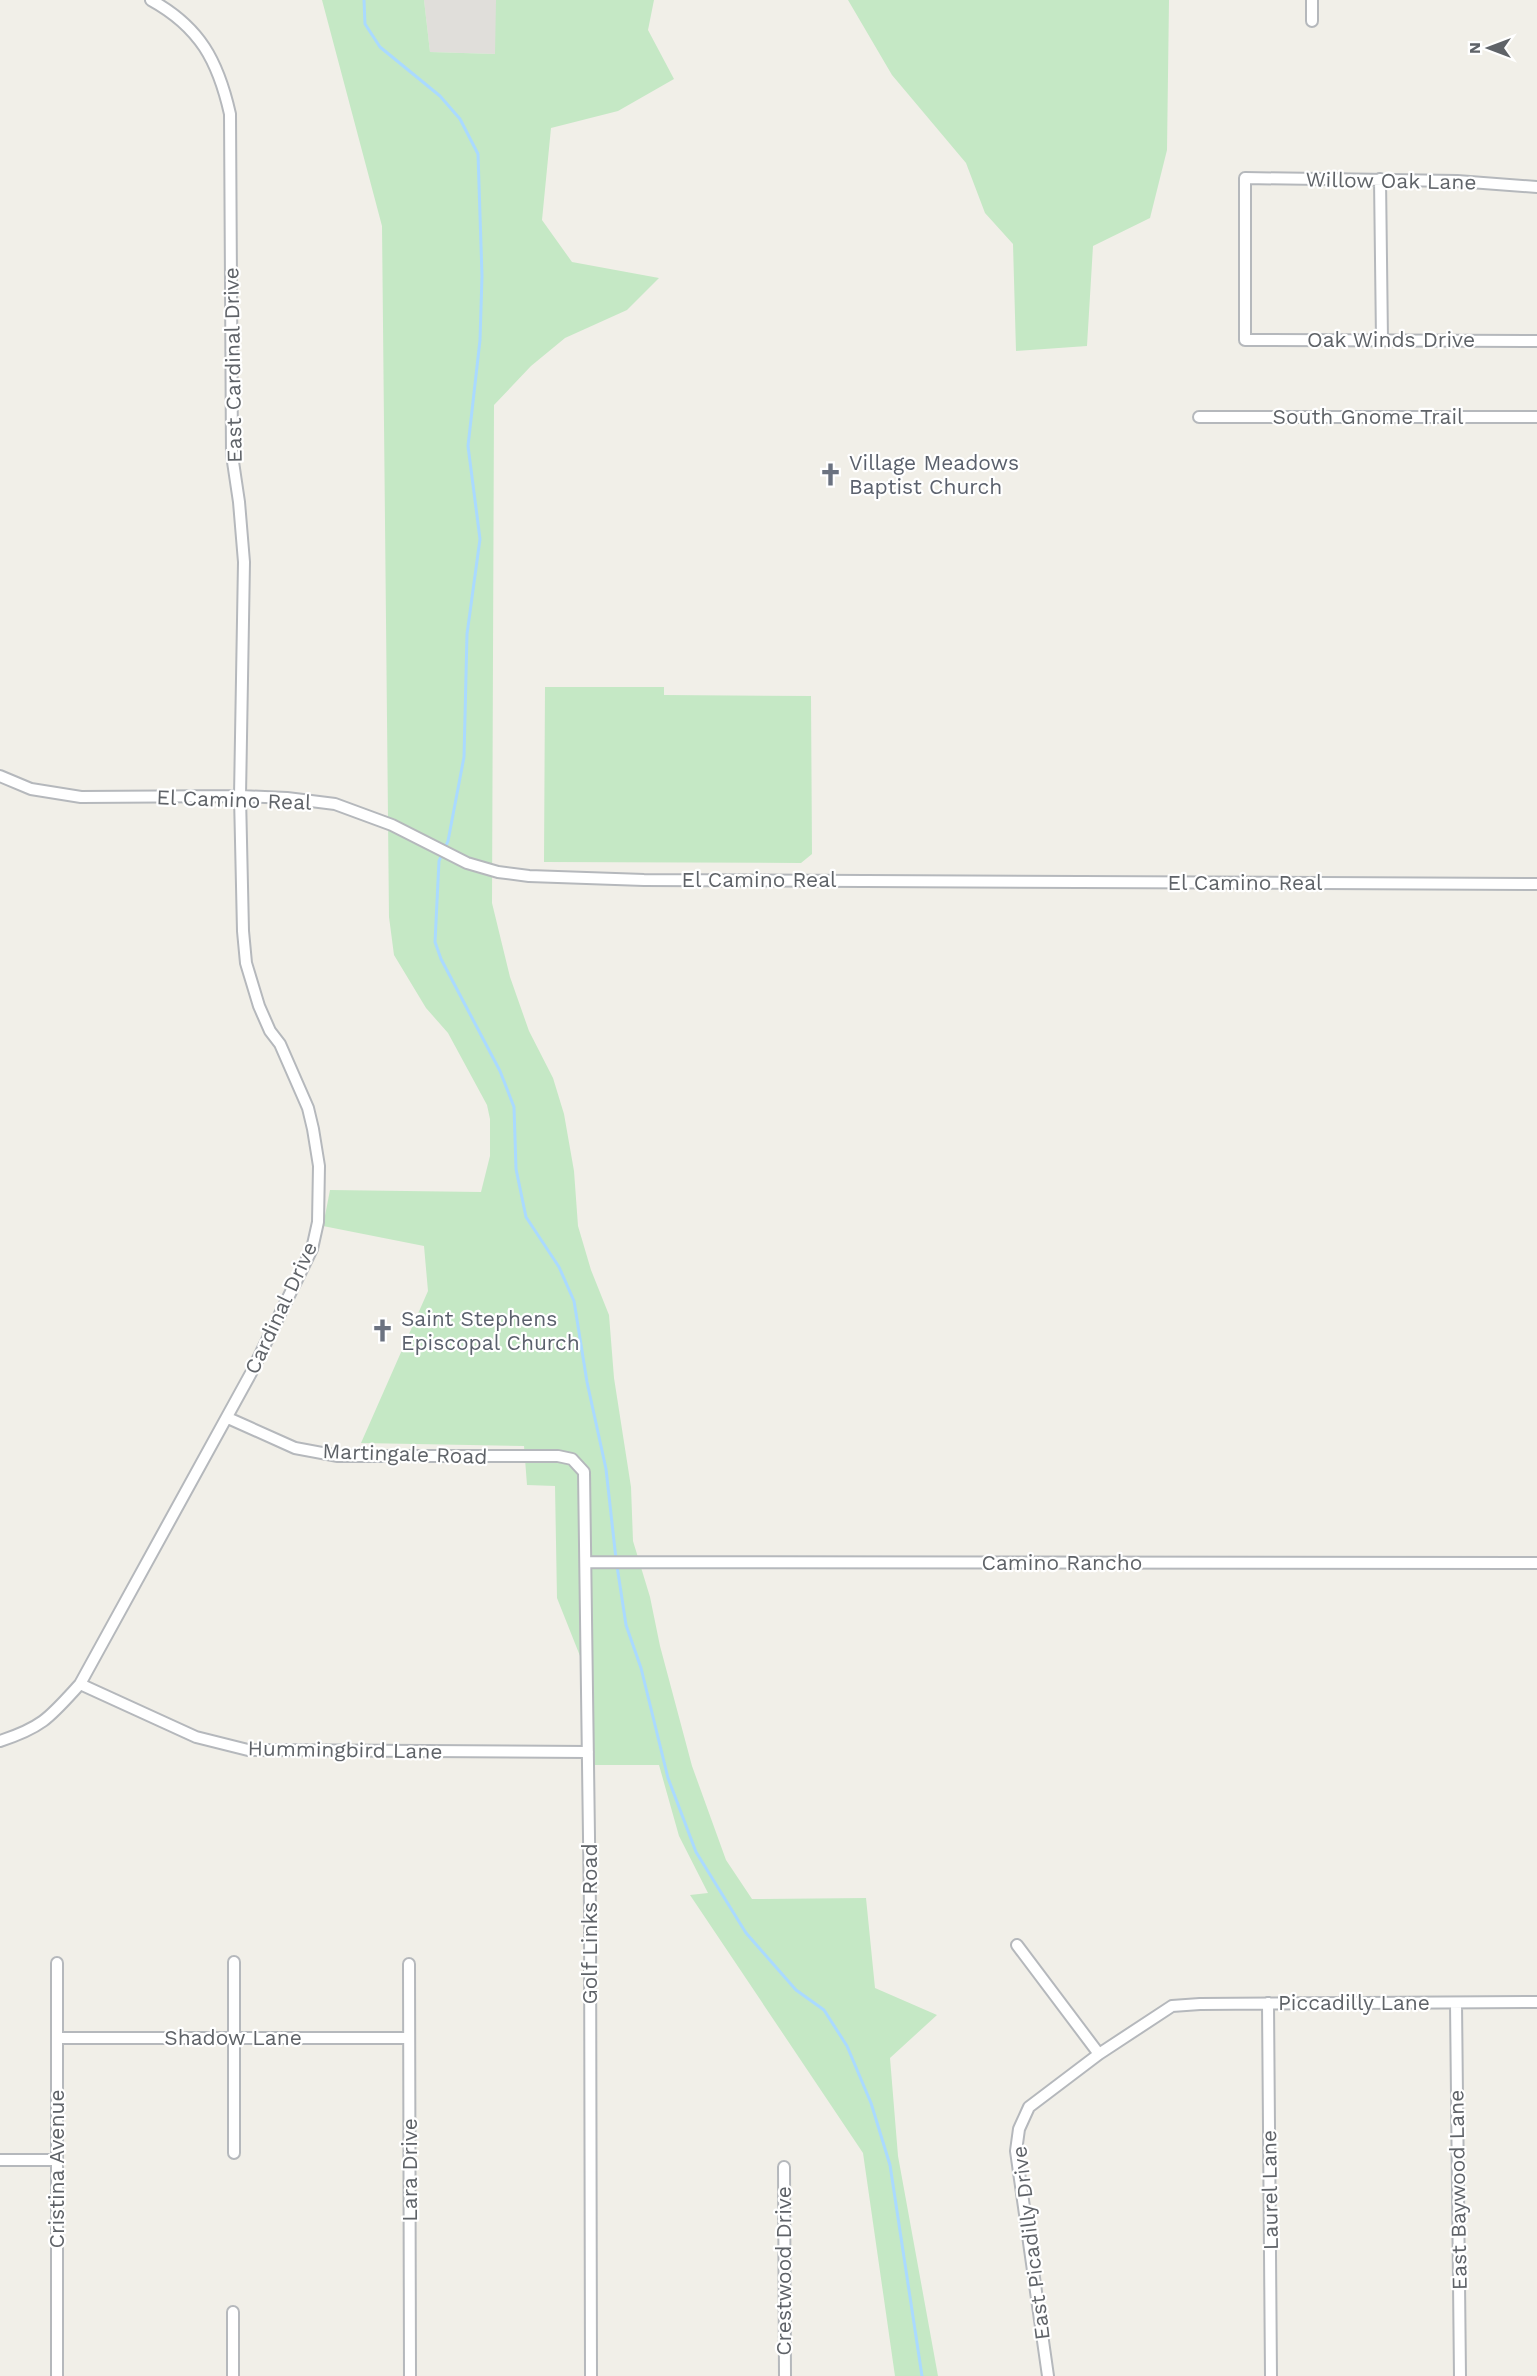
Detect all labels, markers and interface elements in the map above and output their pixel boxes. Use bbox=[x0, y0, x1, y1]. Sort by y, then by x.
north arrow bbox=[1459, 18, 1519, 78]
text: N bbox=[1465, 42, 1484, 54]
street label: Willow Oak Lane bbox=[1305, 167, 1477, 194]
street label: East Cardinal Drive bbox=[218, 267, 247, 463]
street label: Oak Winds Drive bbox=[1307, 327, 1475, 352]
street label: South Gnome Trail bbox=[1273, 404, 1464, 429]
place label: Village Meadows Baptist Church bbox=[849, 450, 1019, 499]
church icon: Village Meadows Baptist Church bbox=[818, 462, 844, 488]
street label: El Camino Real bbox=[156, 784, 312, 815]
street label: El Camino Real bbox=[682, 867, 837, 892]
street label: El Camino Real bbox=[1168, 870, 1323, 895]
street label: Cardinal Drive bbox=[239, 1238, 322, 1378]
place label: Saint Stephens Episcopal Church bbox=[401, 1306, 580, 1355]
church icon: Saint Stephens Episcopal Church bbox=[370, 1318, 396, 1344]
street label: Martingale Road bbox=[322, 1438, 488, 1469]
street label: Camino Rancho bbox=[982, 1550, 1142, 1575]
street label: Hummingbird Lane bbox=[247, 1735, 443, 1764]
street label: Golf Links Road bbox=[577, 1843, 602, 2005]
street label: Piccadilly Lane bbox=[1278, 1990, 1430, 2015]
street label: Shadow Lane bbox=[164, 2025, 302, 2050]
street label: Cristina Avenue bbox=[44, 2089, 69, 2249]
street label: East Baywood Lane bbox=[1443, 2090, 1472, 2290]
street label: Lara Drive bbox=[397, 2118, 422, 2222]
street label: Laurel Lane bbox=[1256, 2130, 1283, 2250]
street label: East Picadilly Drive bbox=[1006, 2145, 1055, 2341]
street label: Crestwood Drive bbox=[771, 2186, 796, 2356]

